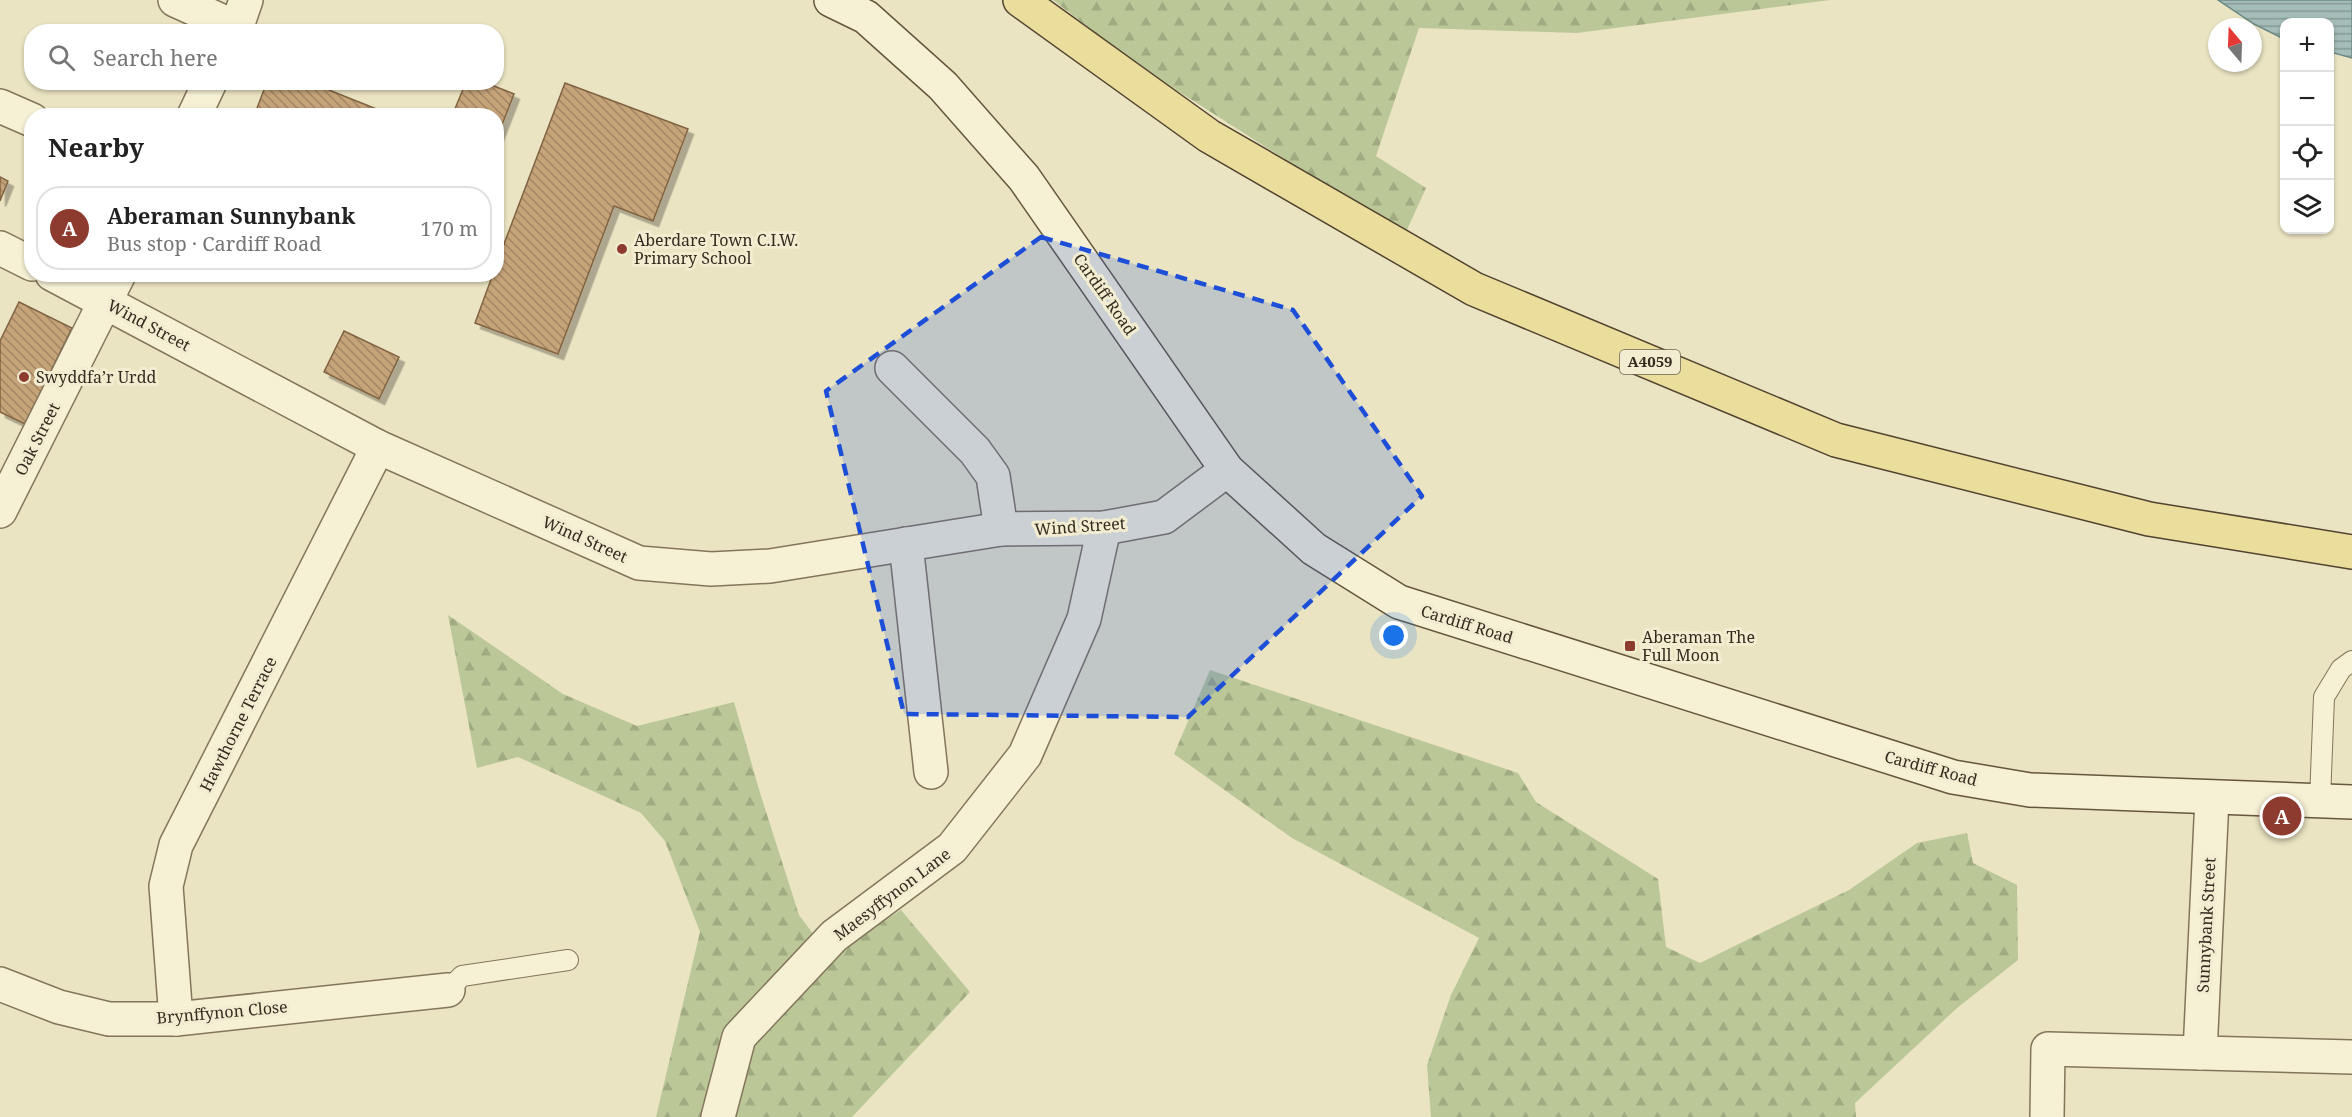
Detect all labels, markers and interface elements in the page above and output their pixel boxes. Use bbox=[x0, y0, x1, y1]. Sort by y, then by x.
north arrow bbox=[2208, 18, 2262, 72]
map controls bbox=[2280, 18, 2334, 234]
button: + bbox=[2280, 18, 2334, 72]
search box bbox=[24, 24, 504, 90]
icon: search bbox=[45, 41, 78, 74]
text: Search here bbox=[93, 42, 218, 72]
button: − bbox=[2280, 72, 2334, 126]
button: locate bbox=[2280, 126, 2334, 180]
text: Nearby bbox=[48, 129, 144, 165]
button: layers bbox=[2280, 180, 2334, 234]
text: Aberaman Sunnybank bbox=[107, 200, 355, 230]
text: A bbox=[62, 215, 77, 242]
text: 170 m bbox=[420, 215, 478, 242]
place label: Aberdare Town C.I.W. Primary School bbox=[634, 229, 798, 269]
text: Bus stop · Cardiff Road bbox=[107, 230, 321, 257]
marker: Aberdare Town C.I.W. Primary School bbox=[615, 242, 629, 256]
street label: Cardiff Road bbox=[1069, 249, 1141, 340]
street label: Wind Street bbox=[104, 294, 195, 356]
road number: A4059 bbox=[1620, 350, 1680, 374]
place label: Swyddfa’r Urdd bbox=[36, 366, 156, 388]
marker: Swyddfa’r Urdd bbox=[17, 370, 31, 384]
street label: Oak Street bbox=[9, 398, 65, 479]
street label: Wind Street bbox=[539, 510, 631, 568]
street label: Wind Street bbox=[1034, 512, 1126, 540]
street label: Cardiff Road bbox=[1418, 600, 1516, 649]
your location bbox=[1379, 621, 1408, 650]
place label: Aberaman The Full Moon bbox=[1642, 626, 1755, 666]
marker: Aberaman The Full Moon bbox=[1623, 639, 1637, 653]
street label: Hawthorne Terrace bbox=[194, 653, 282, 795]
street label: Cardiff Road bbox=[1882, 745, 1980, 791]
pin: A bbox=[2262, 794, 2302, 838]
street label: Maesyffynon Lane bbox=[829, 843, 955, 945]
street label: Sunnybank Street bbox=[2191, 856, 2221, 993]
street label: Brynffynon Close bbox=[156, 995, 288, 1029]

